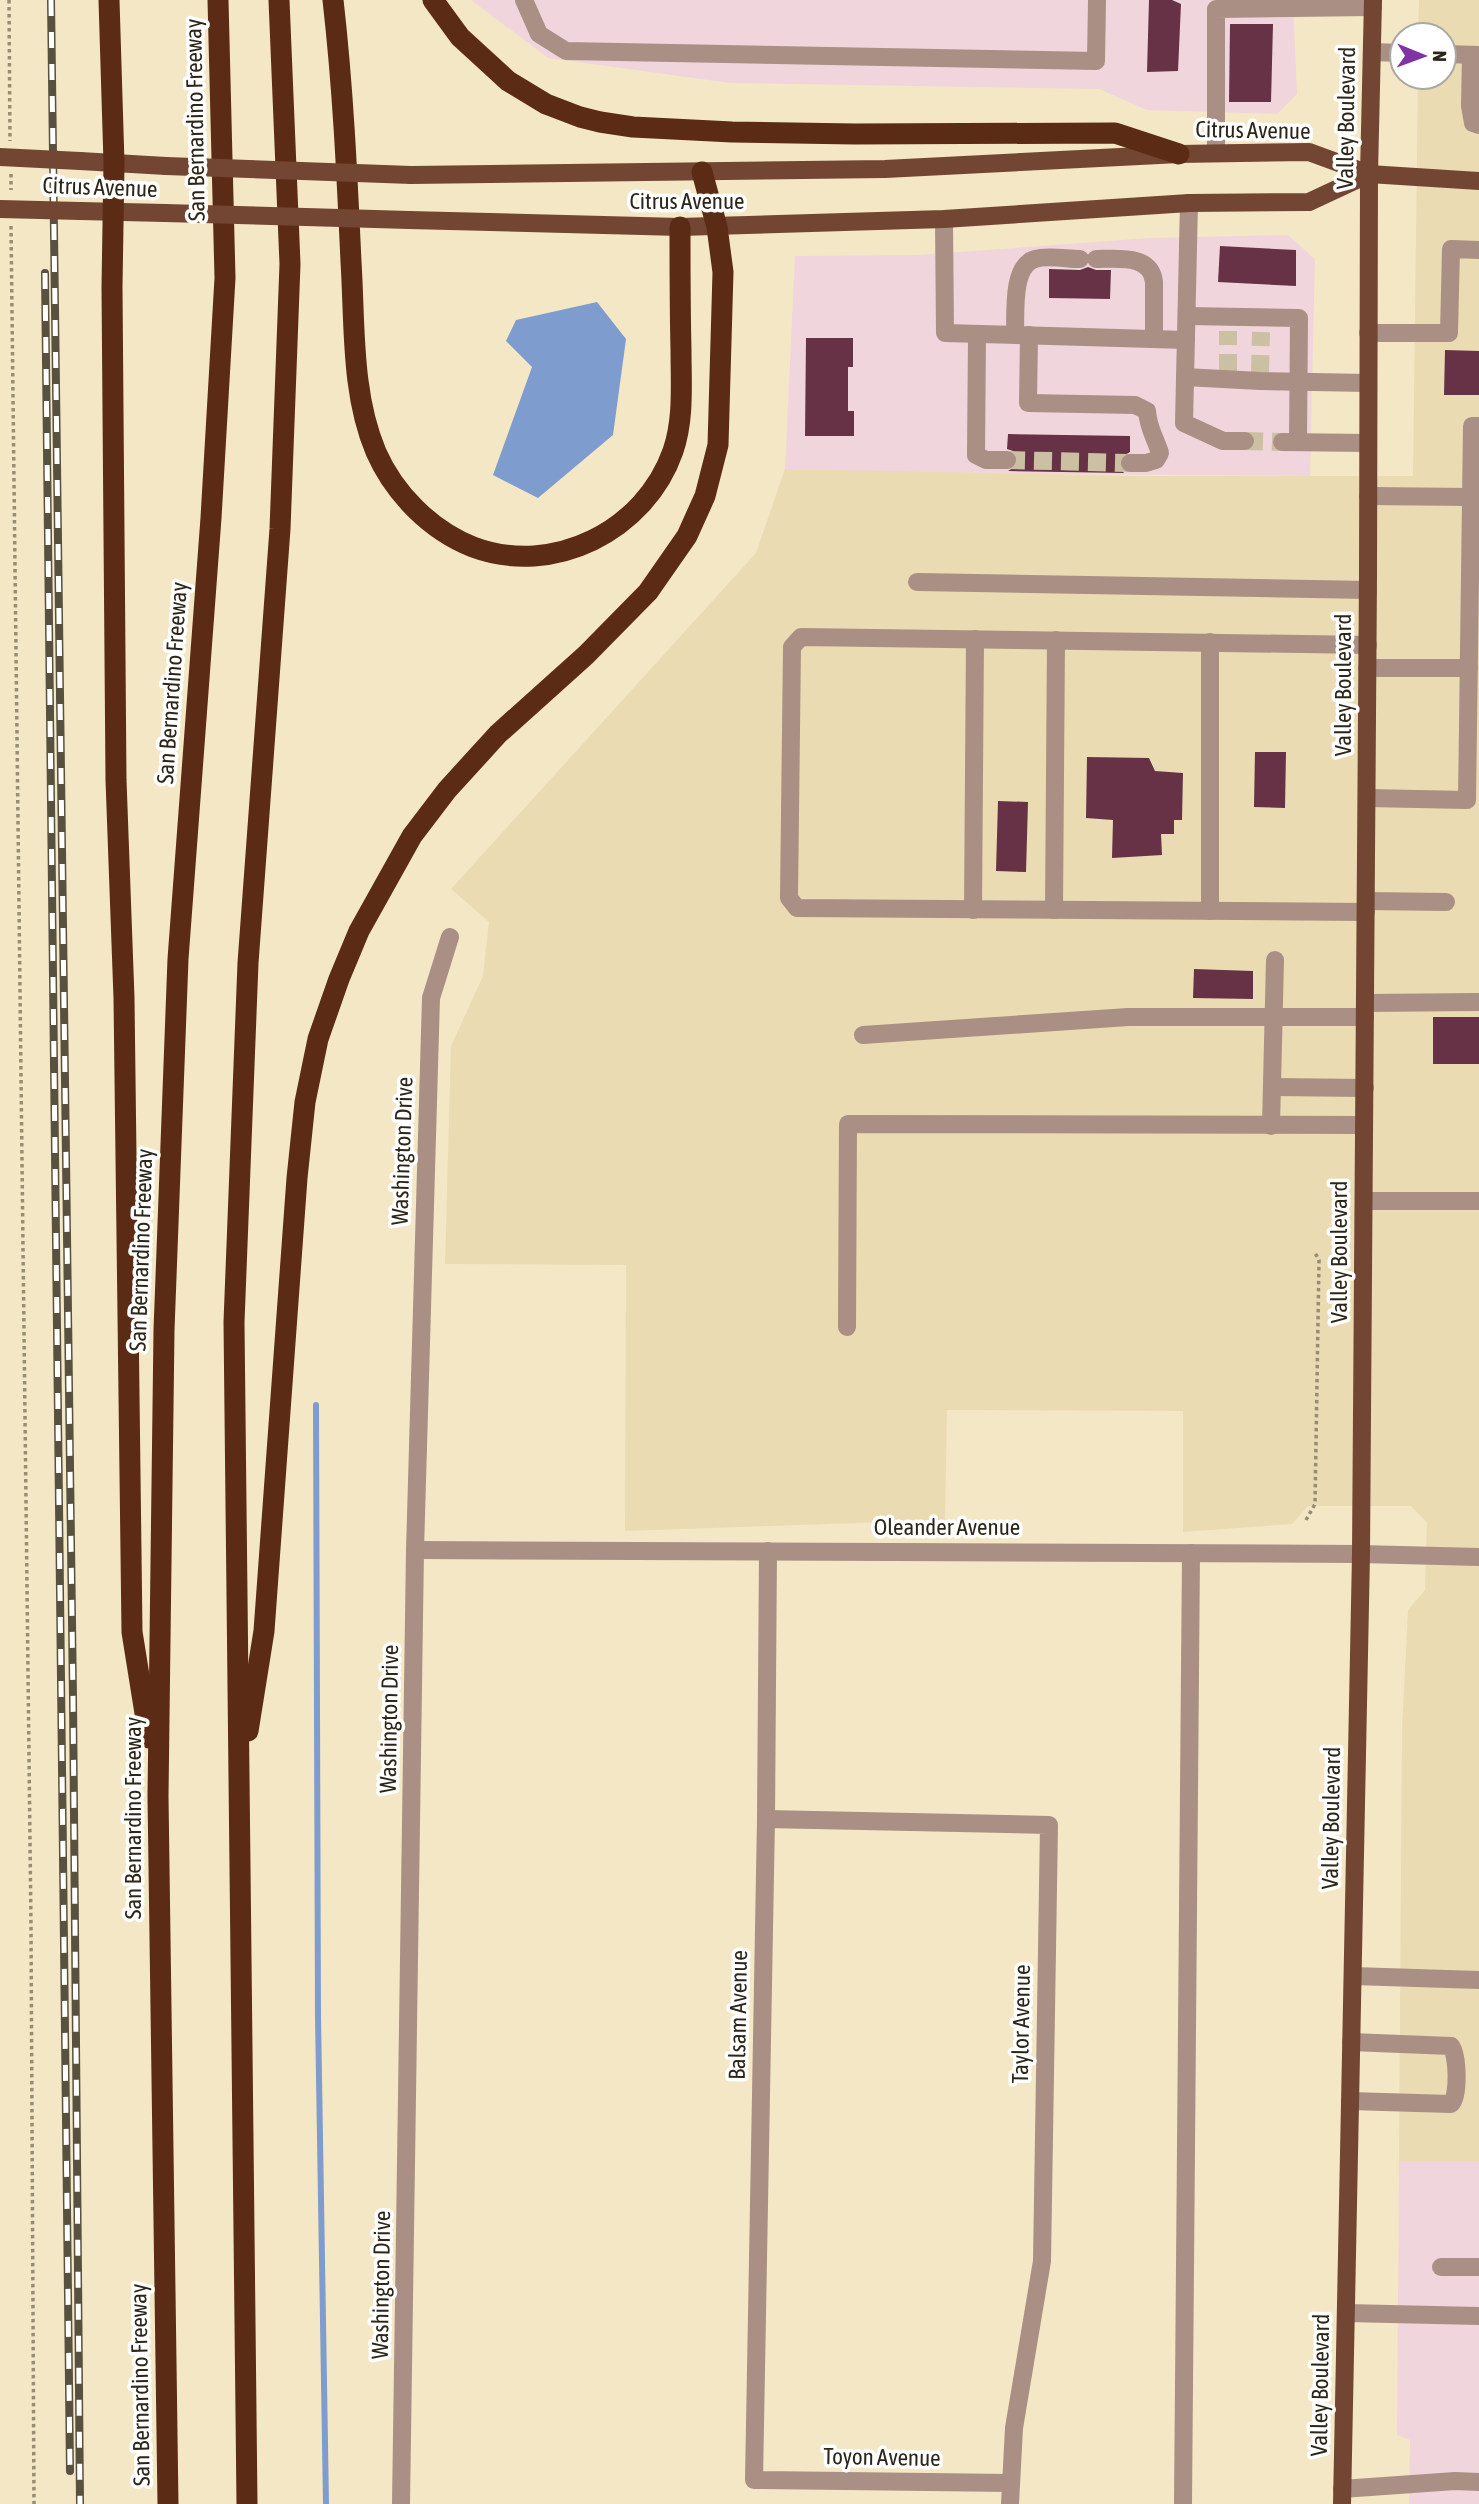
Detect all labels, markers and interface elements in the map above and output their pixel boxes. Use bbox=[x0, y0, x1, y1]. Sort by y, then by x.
street label: San Bernardino Freeway bbox=[180, 19, 210, 221]
north arrow bbox=[1388, 21, 1458, 91]
street label: Valley Boulevard bbox=[1332, 46, 1360, 190]
text: N bbox=[1429, 50, 1451, 62]
street label: Citrus Avenue bbox=[1195, 116, 1311, 144]
street label: Citrus Avenue bbox=[42, 172, 158, 202]
street label: Citrus Avenue bbox=[629, 188, 745, 214]
street label: San Bernardino Freeway bbox=[152, 581, 192, 785]
street label: Valley Boulevard bbox=[1330, 614, 1356, 756]
street label: Washington Drive bbox=[386, 1076, 418, 1226]
street label: San Bernardino Freeway bbox=[124, 1148, 158, 1352]
street label: Valley Boulevard bbox=[1326, 1181, 1352, 1323]
street label: Oleander Avenue bbox=[874, 1514, 1020, 1540]
street label: Washington Drive bbox=[375, 1645, 403, 1793]
street label: San Bernardino Freeway bbox=[120, 1717, 146, 1919]
street label: Valley Boulevard bbox=[1317, 1746, 1345, 1890]
street label: Balsam Avenue bbox=[724, 1950, 752, 2080]
street label: Taylor Avenue bbox=[1007, 1964, 1035, 2084]
street label: Washington Drive bbox=[367, 2211, 395, 2359]
street label: San Bernardino Freeway bbox=[125, 2284, 155, 2486]
street label: Valley Boulevard bbox=[1306, 2313, 1334, 2457]
street label: Toyon Avenue bbox=[823, 2443, 941, 2471]

